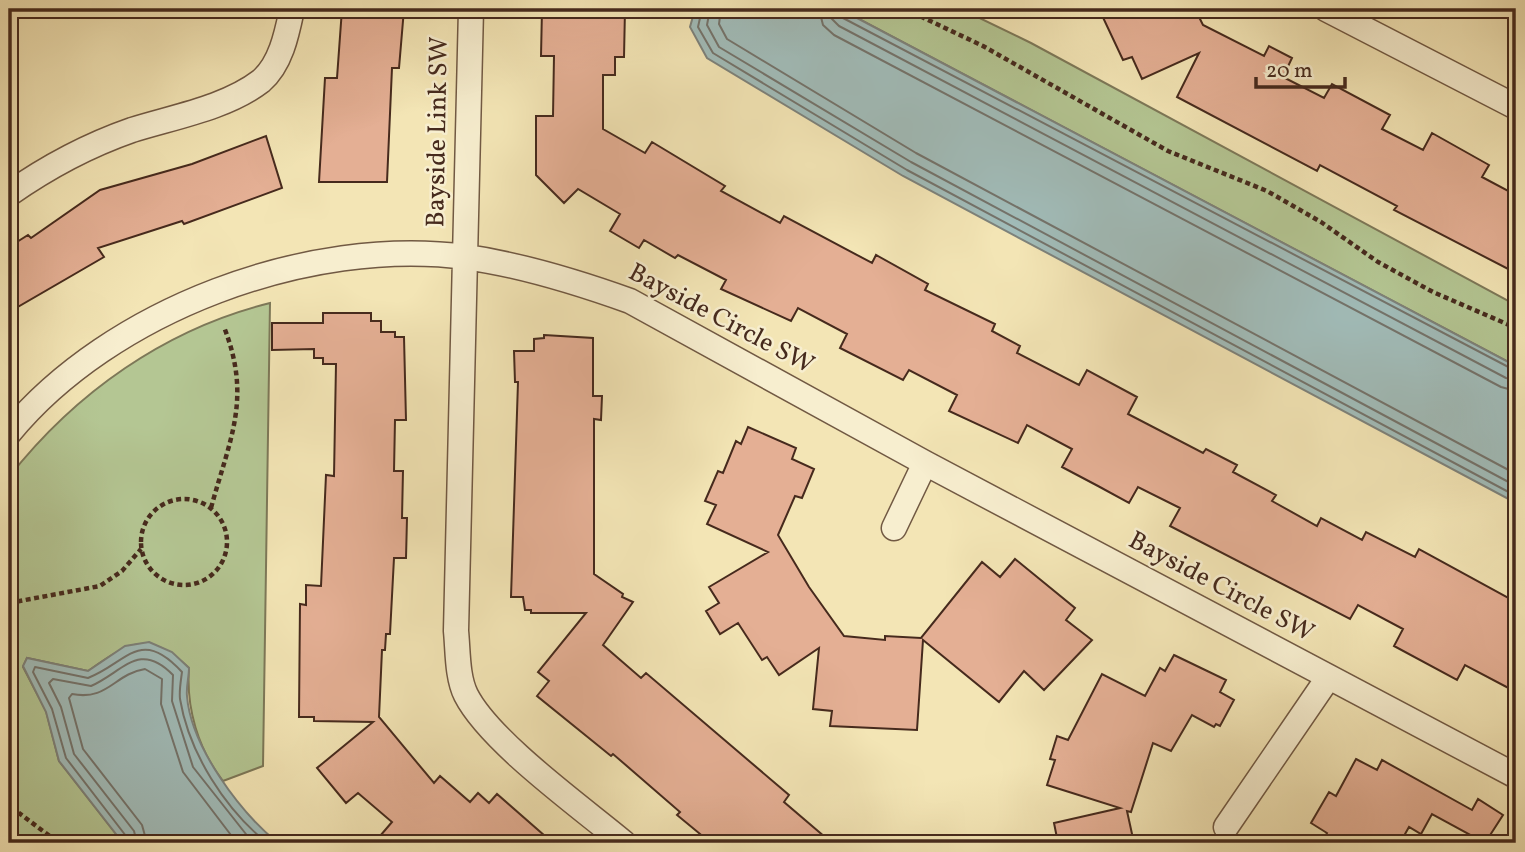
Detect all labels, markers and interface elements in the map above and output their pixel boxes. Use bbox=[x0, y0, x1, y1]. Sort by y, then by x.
street label: Bayside Link SW bbox=[418, 36, 458, 228]
scale bar bbox=[1256, 46, 1345, 90]
text: 20 m bbox=[1266, 57, 1312, 86]
street label: Bayside Circle SW bbox=[622, 255, 820, 383]
street label: Bayside Circle SW bbox=[1122, 523, 1320, 651]

